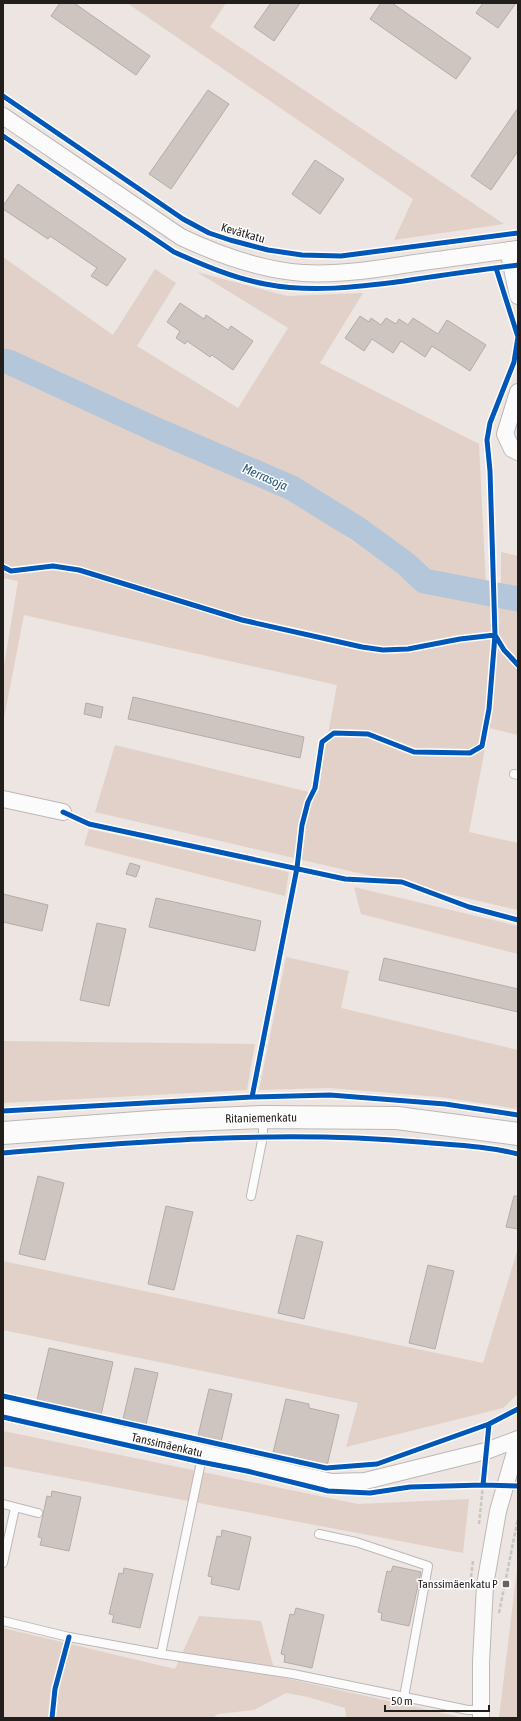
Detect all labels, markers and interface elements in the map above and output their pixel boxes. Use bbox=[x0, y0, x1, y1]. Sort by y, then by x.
street label: Kevätkatu bbox=[219, 220, 267, 246]
water label: Merrasoja bbox=[240, 460, 290, 494]
street label: Ritaniemenkatu bbox=[225, 1110, 297, 1126]
street label: Tanssimäenkatu bbox=[130, 1430, 204, 1460]
place label: Tanssimäenkatu P bbox=[418, 1577, 498, 1591]
marker: Tanssimäenkatu P bbox=[501, 1579, 511, 1589]
scale bar bbox=[385, 1687, 489, 1713]
text: 50 m bbox=[391, 1694, 413, 1708]

